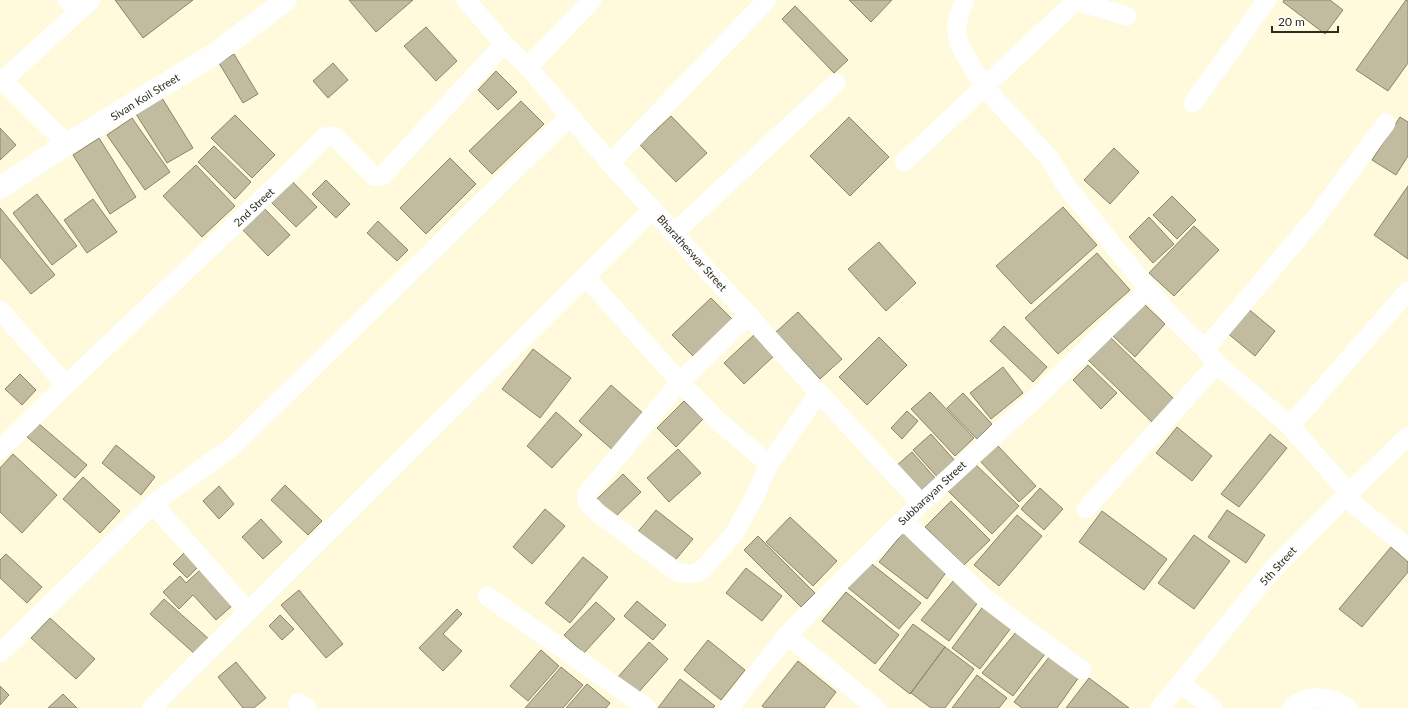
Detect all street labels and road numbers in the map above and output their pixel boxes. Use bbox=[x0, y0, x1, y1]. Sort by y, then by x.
street label: Sivan Koil Street bbox=[108, 70, 182, 123]
street label: 2nd Street bbox=[231, 185, 277, 229]
street label: Bharatheswar Street bbox=[655, 212, 730, 294]
street label: Subbarayan Street bbox=[895, 458, 968, 527]
street label: 5th Street bbox=[1257, 543, 1299, 588]

